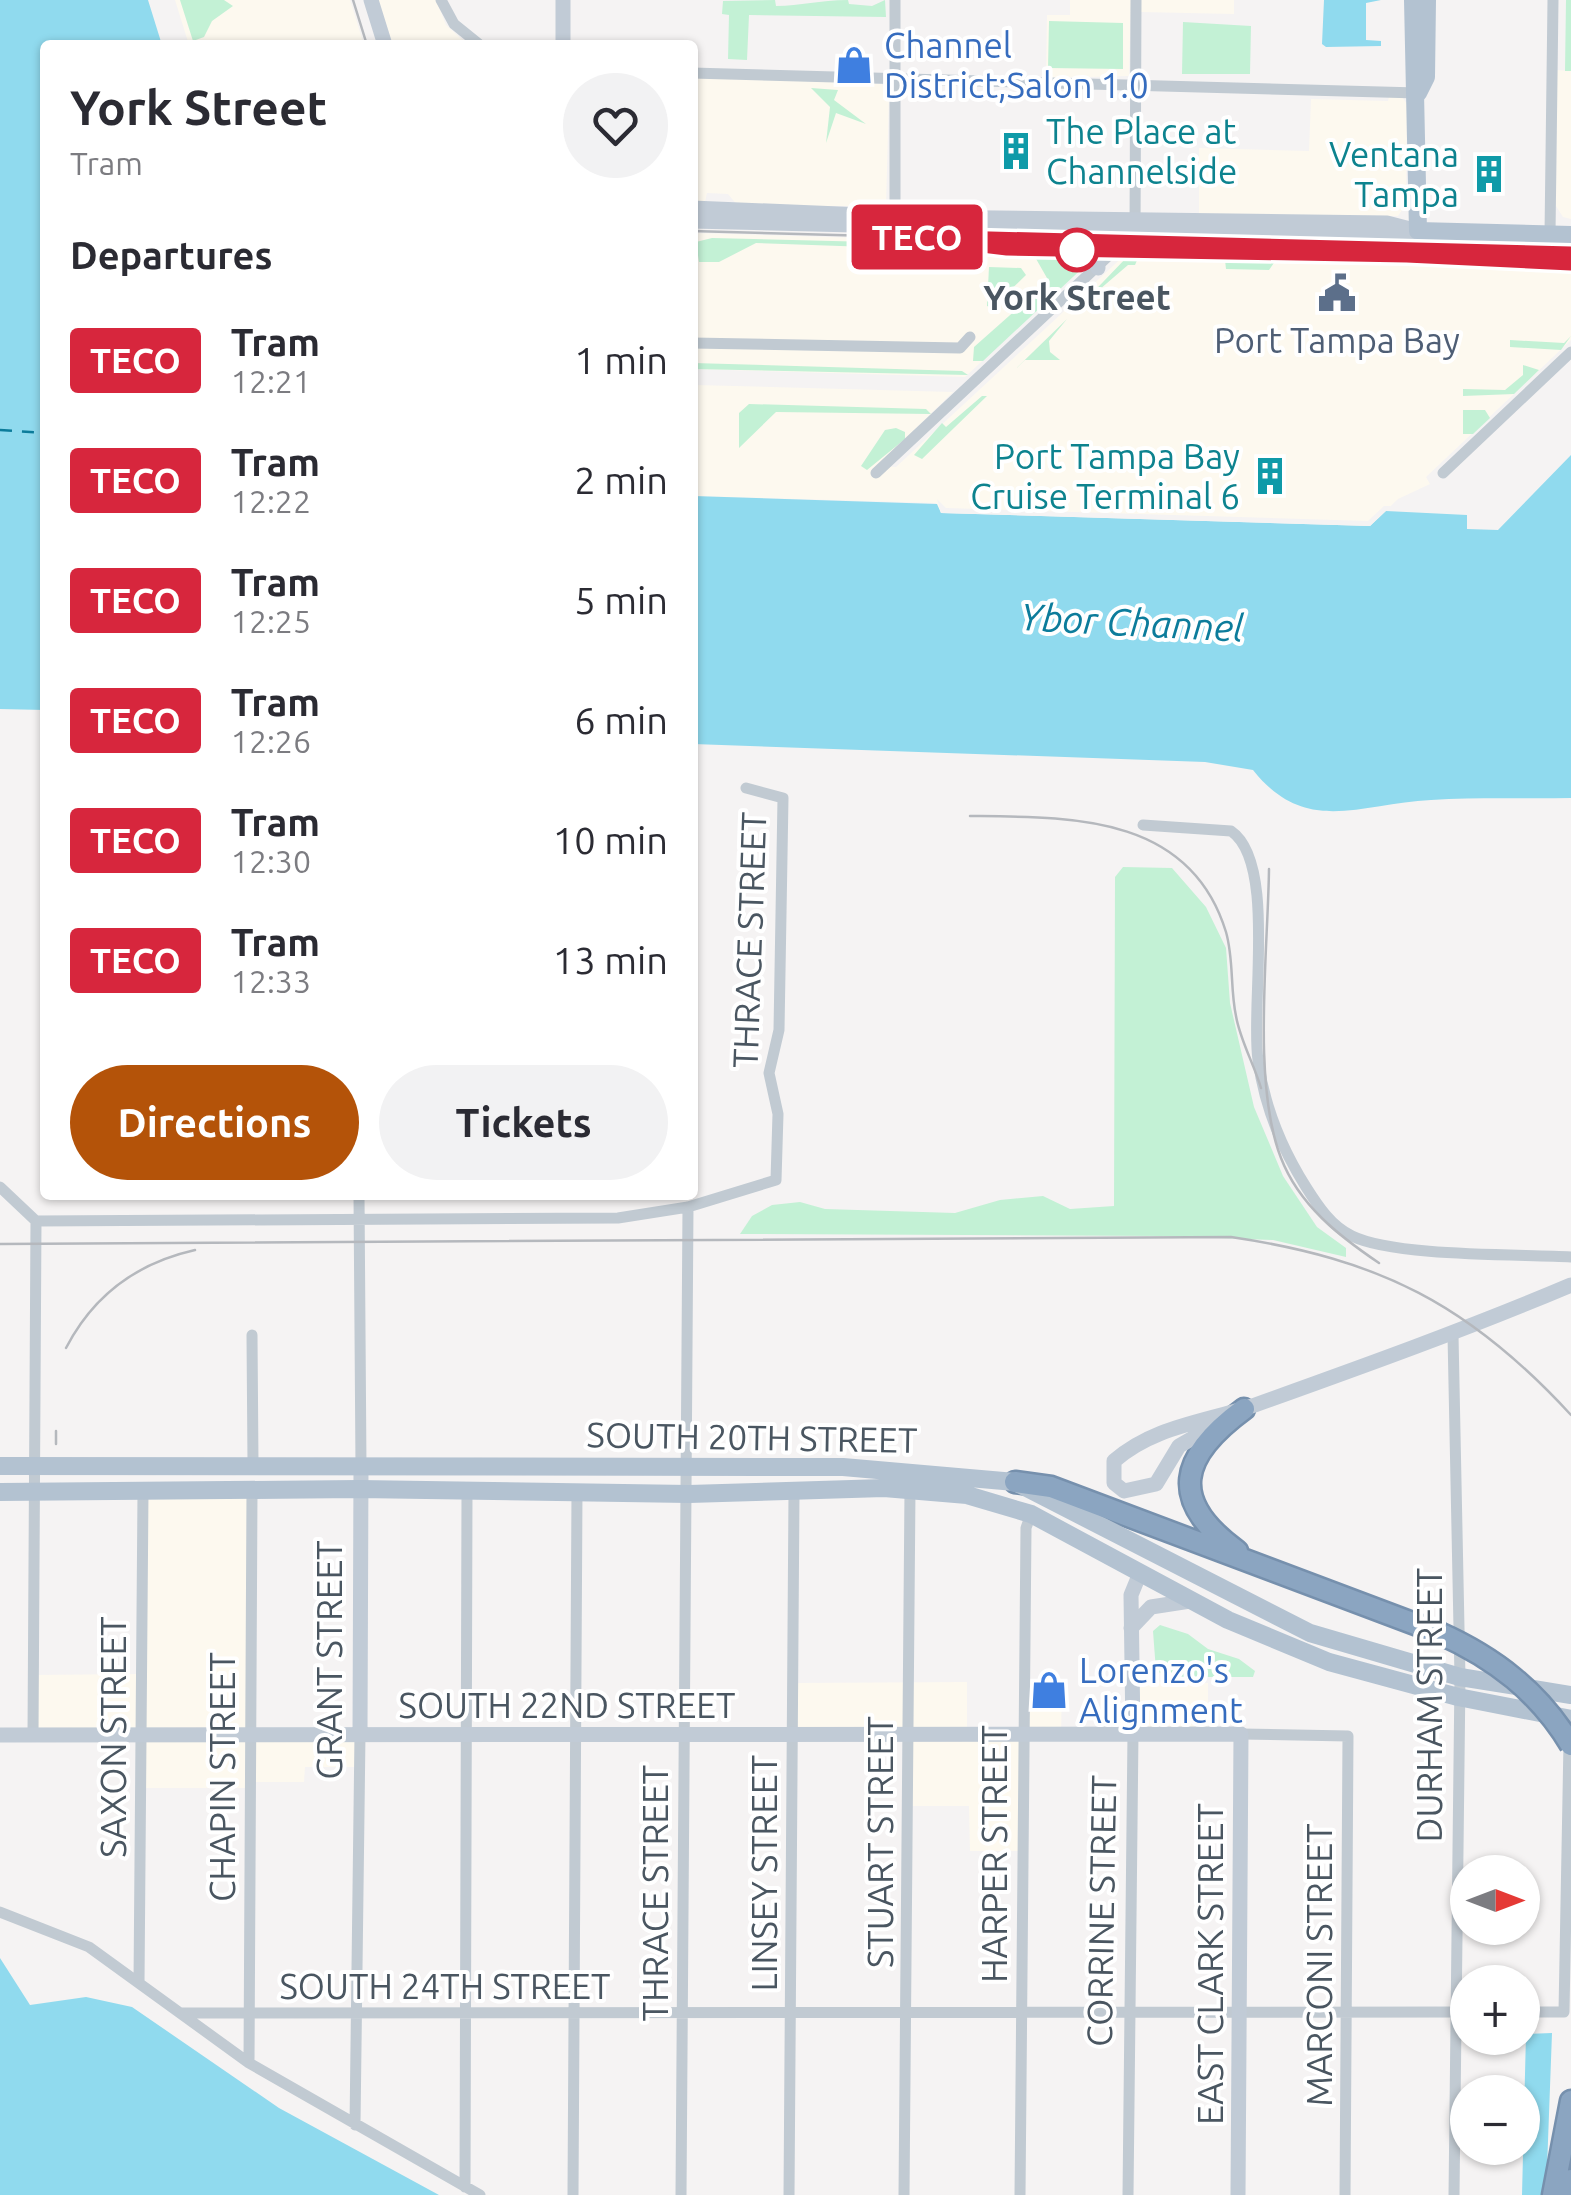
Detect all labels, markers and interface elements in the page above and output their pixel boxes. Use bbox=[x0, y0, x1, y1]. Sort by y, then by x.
place label: Channel District;Salon 1.0 bbox=[884, 25, 1149, 105]
shop icon: Channel District;Salon 1.0 bbox=[833, 44, 875, 86]
button: heart bbox=[563, 73, 668, 178]
text: York Street bbox=[70, 80, 327, 134]
place label: The Place at Channelside bbox=[1046, 111, 1237, 191]
building icon: The Place at Channelside bbox=[995, 130, 1037, 172]
place label: Ventana Tampa bbox=[1329, 134, 1459, 214]
text: Tram bbox=[70, 145, 143, 181]
building icon: Ventana Tampa bbox=[1468, 153, 1510, 195]
line badge: TECO bbox=[847, 204, 987, 270]
text: TECO bbox=[872, 217, 962, 257]
marker: York Street bbox=[1056, 229, 1098, 271]
text: Departures bbox=[70, 234, 272, 276]
public building icon: Port Tampa Bay bbox=[1316, 272, 1358, 314]
place label: York Street bbox=[983, 277, 1171, 317]
place label: Port Tampa Bay bbox=[1214, 320, 1460, 360]
text: Tram bbox=[231, 321, 320, 363]
text: 1 min bbox=[574, 339, 668, 381]
text: TECO bbox=[90, 340, 181, 380]
text: 12:21 bbox=[231, 363, 311, 399]
place label: Port Tampa Bay Cruise Terminal 6 bbox=[970, 436, 1240, 516]
text: Tram bbox=[231, 441, 320, 483]
building icon: Port Tampa Bay Cruise Terminal 6 bbox=[1249, 455, 1291, 497]
text: 2 min bbox=[574, 459, 668, 501]
text: TECO bbox=[90, 460, 181, 500]
text: 12:22 bbox=[231, 483, 311, 519]
text: Tram bbox=[231, 561, 320, 603]
text: 5 min bbox=[574, 579, 668, 621]
text: TECO bbox=[90, 580, 181, 620]
water label: Ybor Channel bbox=[1019, 595, 1245, 649]
text: 12:25 bbox=[231, 603, 311, 639]
text: Tram bbox=[231, 681, 320, 723]
text: 6 min bbox=[574, 699, 668, 741]
text: TECO bbox=[90, 700, 181, 740]
text: 12:26 bbox=[231, 723, 311, 759]
text: Tram bbox=[231, 801, 320, 843]
street label: THRACE STREET bbox=[725, 811, 773, 1069]
text: 10 min bbox=[553, 819, 668, 861]
text: TECO bbox=[90, 820, 181, 860]
text: 12:30 bbox=[231, 843, 311, 879]
text: Tram bbox=[231, 921, 320, 963]
text: 13 min bbox=[553, 939, 668, 981]
text: TECO bbox=[90, 940, 181, 980]
text: 12:33 bbox=[231, 963, 311, 999]
button: Directions bbox=[70, 1065, 359, 1180]
button: Tickets bbox=[379, 1065, 668, 1180]
street label: SOUTH 20TH STREET bbox=[586, 1414, 918, 1460]
street label: GRANT STREET bbox=[309, 1540, 349, 1780]
street label: DURHAM STREET bbox=[1409, 1568, 1449, 1842]
street label: SAXON STREET bbox=[93, 1616, 133, 1858]
place label: Lorenzo's Alignment bbox=[1079, 1650, 1243, 1730]
street label: CHAPIN STREET bbox=[202, 1652, 242, 1902]
shop icon: Lorenzo's Alignment bbox=[1028, 1669, 1070, 1711]
street label: SOUTH 22ND STREET bbox=[399, 1685, 735, 1725]
street label: STUART STREET bbox=[860, 1716, 900, 1968]
street label: HARPER STREET bbox=[974, 1725, 1014, 1983]
street label: LINSEY STREET bbox=[744, 1755, 784, 1991]
street label: THRACE STREET bbox=[635, 1765, 675, 2021]
street label: CORRINE STREET bbox=[1079, 1775, 1123, 2047]
street label: EAST CLARK STREET bbox=[1190, 1803, 1230, 2125]
street label: MARCONI STREET bbox=[1299, 1823, 1339, 2107]
north arrow bbox=[1450, 1855, 1540, 1945]
map controls bbox=[1450, 1855, 1540, 2165]
button: + bbox=[1450, 1965, 1540, 2055]
street label: SOUTH 24TH STREET bbox=[280, 1966, 610, 2006]
button: − bbox=[1450, 2075, 1540, 2165]

